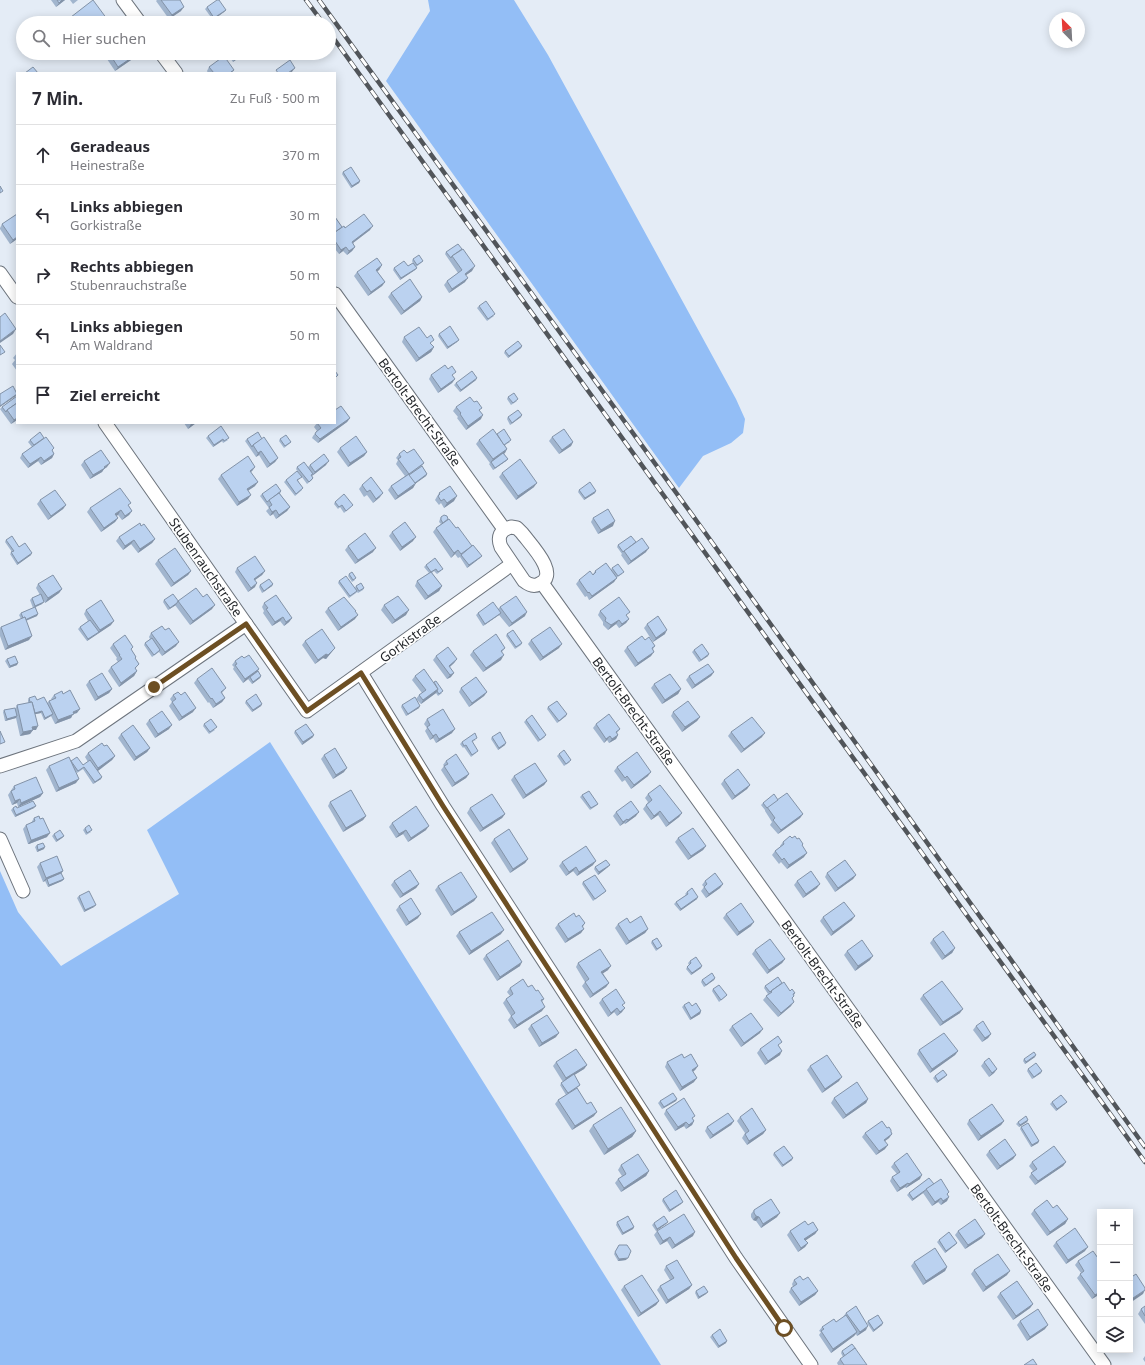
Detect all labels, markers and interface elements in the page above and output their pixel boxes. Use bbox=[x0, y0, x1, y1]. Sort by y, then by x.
north arrow bbox=[1049, 12, 1085, 48]
search box bbox=[16, 16, 336, 60]
icon: search bbox=[30, 27, 52, 49]
text: Hier suchen bbox=[62, 28, 146, 48]
text: 7 Min. bbox=[32, 87, 83, 110]
text: Zu Fuß · 500 m bbox=[230, 89, 320, 107]
text: Geradeaus bbox=[70, 136, 150, 156]
icon: ahead bbox=[32, 144, 54, 166]
text: 370 m bbox=[282, 146, 320, 164]
text: Heinestraße bbox=[70, 156, 145, 174]
text: Links abbiegen bbox=[70, 196, 183, 216]
icon: left bbox=[32, 204, 54, 226]
text: 30 m bbox=[290, 206, 320, 224]
text: Gorkistraße bbox=[70, 216, 142, 234]
text: Rechts abbiegen bbox=[70, 256, 194, 276]
icon: right bbox=[32, 264, 54, 286]
text: 50 m bbox=[290, 266, 320, 284]
text: Stubenrauchstraße bbox=[70, 276, 187, 294]
text: Links abbiegen bbox=[70, 316, 183, 336]
icon: left bbox=[32, 324, 54, 346]
text: 50 m bbox=[290, 326, 320, 344]
text: Am Waldrand bbox=[70, 336, 153, 354]
street label: Bertolt-Brecht-Straße bbox=[375, 354, 465, 470]
icon: arrive bbox=[32, 384, 54, 406]
text: Ziel erreicht bbox=[70, 385, 160, 405]
street label: Stubenrauchstraße bbox=[165, 514, 247, 620]
street label: Gorkistraße bbox=[376, 610, 444, 666]
street label: Bertolt-Brecht-Straße bbox=[589, 653, 679, 769]
route end bbox=[145, 678, 163, 696]
street label: Bertolt-Brecht-Straße bbox=[778, 916, 868, 1032]
street label: Bertolt-Brecht-Straße bbox=[967, 1180, 1057, 1296]
map controls bbox=[1097, 1209, 1133, 1353]
button: + bbox=[1097, 1209, 1133, 1245]
button: − bbox=[1097, 1245, 1133, 1281]
button: locate bbox=[1097, 1281, 1133, 1317]
button: layers bbox=[1097, 1317, 1133, 1353]
route start bbox=[775, 1319, 793, 1337]

